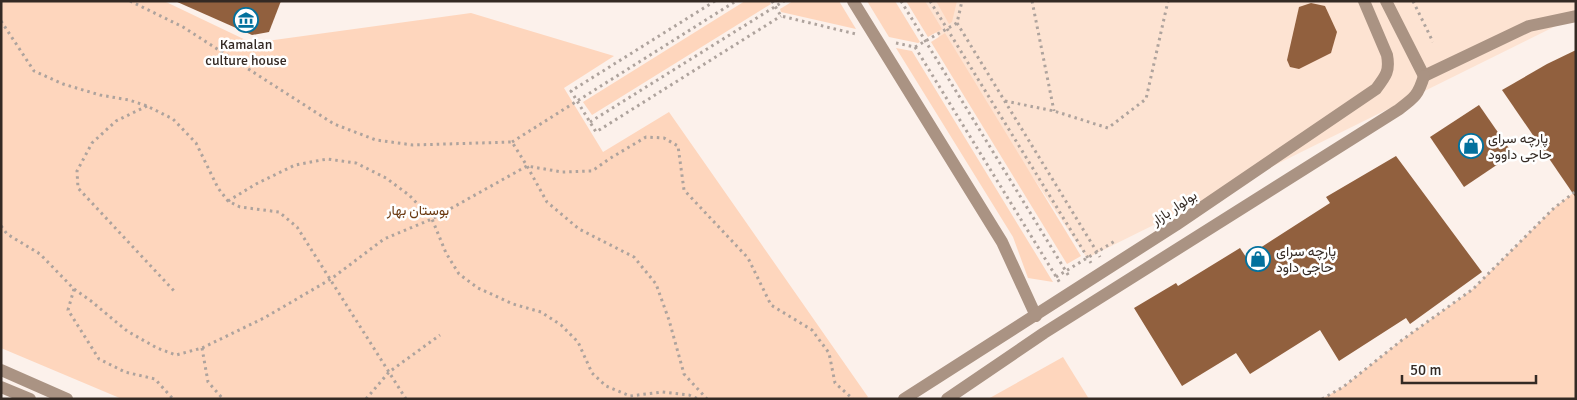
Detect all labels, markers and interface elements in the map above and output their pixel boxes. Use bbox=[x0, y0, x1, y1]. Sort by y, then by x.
museum icon: Kamalan culture house bbox=[233, 7, 259, 33]
place label: Kamalan culture house bbox=[205, 36, 287, 69]
place label: پارچه سرای حاجی داوود bbox=[1488, 130, 1552, 163]
shop icon: پارچه سرای حاجی داوود bbox=[1458, 133, 1484, 159]
street label: بولوار بازار bbox=[1147, 187, 1200, 230]
park label: بوستان بهار bbox=[386, 202, 449, 219]
place label: پارچه سرای حاجی داود bbox=[1276, 243, 1336, 276]
shop icon: پارچه سرای حاجی داود bbox=[1245, 246, 1271, 272]
scale bar bbox=[1402, 352, 1536, 384]
text: 50 m bbox=[1410, 361, 1441, 379]

